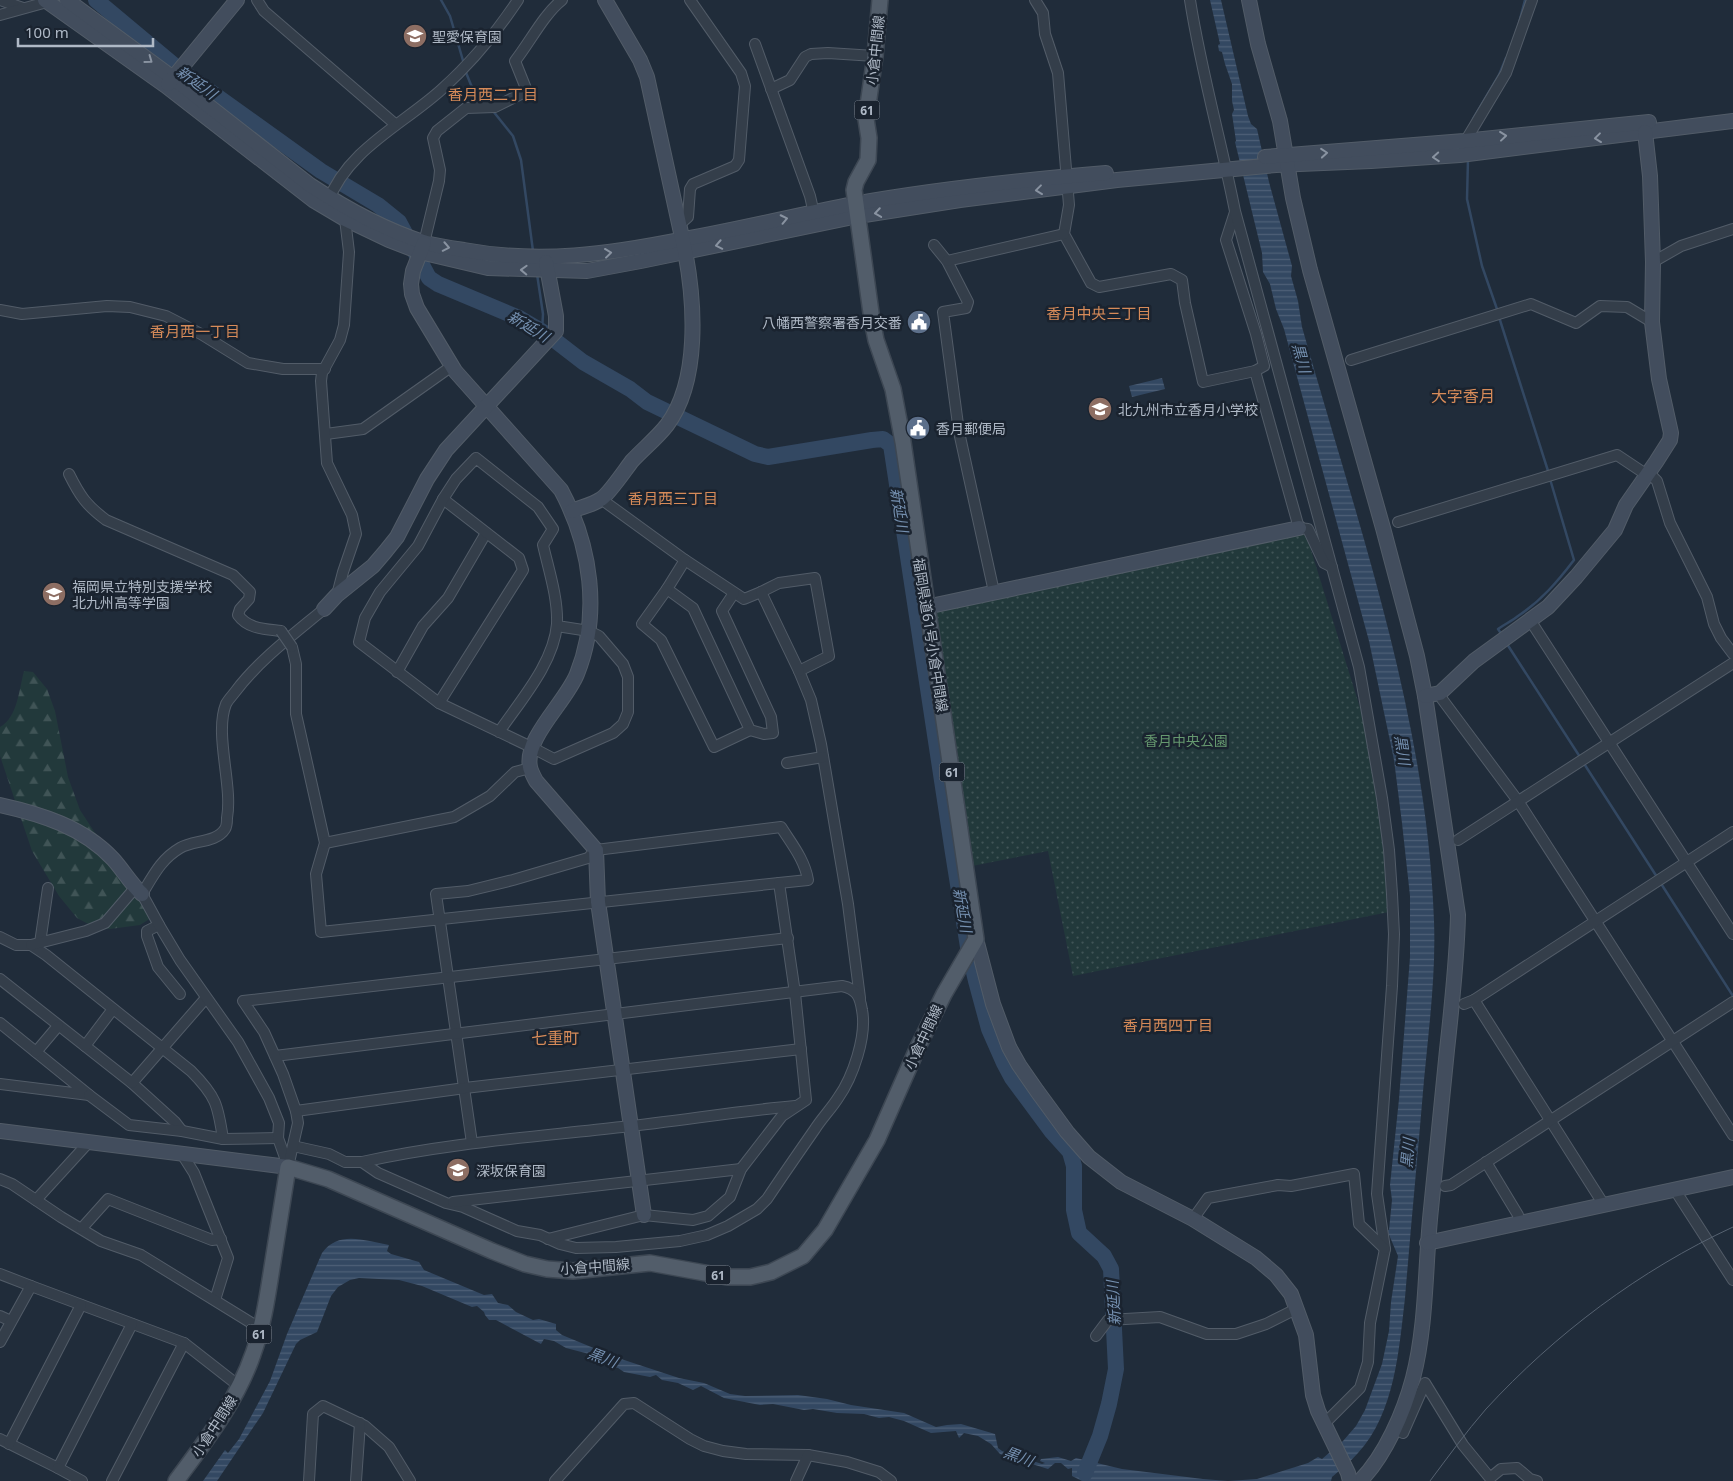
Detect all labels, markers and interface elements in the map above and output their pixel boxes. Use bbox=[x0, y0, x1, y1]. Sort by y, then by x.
street label: 小倉中間線 bbox=[862, 14, 888, 86]
scale bar bbox=[18, 15, 152, 47]
text: 100 m bbox=[25, 22, 69, 42]
school or university icon: 聖愛保育園 bbox=[402, 23, 428, 49]
place label: 聖愛保育園 bbox=[432, 27, 502, 46]
one-way arrow bbox=[143, 54, 152, 63]
water label: 新延川 bbox=[173, 61, 223, 104]
district label: 香月西二丁目 bbox=[448, 84, 538, 104]
road number: 61 bbox=[854, 100, 880, 120]
one-way arrow bbox=[1499, 131, 1507, 142]
one-way arrow bbox=[1594, 132, 1602, 142]
one-way arrow bbox=[1320, 147, 1328, 158]
one-way arrow bbox=[1432, 151, 1440, 162]
one-way arrow bbox=[1035, 184, 1043, 195]
one-way arrow bbox=[874, 207, 883, 217]
one-way arrow bbox=[780, 214, 789, 225]
one-way arrow bbox=[715, 239, 723, 249]
one-way arrow bbox=[442, 242, 451, 252]
one-way arrow bbox=[604, 248, 612, 259]
one-way arrow bbox=[520, 264, 528, 275]
district label: 香月中央三丁目 bbox=[1046, 303, 1152, 323]
water label: 新延川 bbox=[505, 306, 555, 347]
public building icon: 八幡西警察署香月交番 bbox=[906, 309, 932, 335]
place label: 八幡西警察署香月交番 bbox=[762, 313, 902, 332]
district label: 香月西一丁目 bbox=[150, 321, 240, 341]
water label: 黒川 bbox=[1288, 341, 1316, 377]
district label: 大字香月 bbox=[1431, 385, 1495, 407]
school or university icon: 北九州市立香月小学校 bbox=[1087, 396, 1113, 422]
place label: 北九州市立香月小学校 bbox=[1118, 400, 1258, 419]
public building icon: 香月郵便局 bbox=[905, 415, 931, 441]
place label: 香月郵便局 bbox=[936, 419, 1006, 438]
water label: 新延川 bbox=[887, 486, 914, 536]
district label: 香月西三丁目 bbox=[628, 488, 718, 508]
street label: 福岡県道61号小倉中間線 bbox=[909, 556, 953, 714]
place label: 福岡県立特別支援学校 北九州高等学園 bbox=[72, 577, 212, 612]
school or university icon: 福岡県立特別支援学校 北九州高等学園 bbox=[41, 581, 67, 607]
park label: 香月中央公園 bbox=[1144, 731, 1228, 750]
water label: 黒川 bbox=[1391, 734, 1416, 768]
road number: 61 bbox=[940, 762, 964, 782]
water label: 新延川 bbox=[949, 886, 977, 936]
street label: 小倉中間線 bbox=[900, 1001, 946, 1073]
district label: 香月西四丁目 bbox=[1123, 1015, 1213, 1035]
district label: 七重町 bbox=[531, 1027, 579, 1049]
water label: 黒川 bbox=[1396, 1135, 1418, 1169]
school or university icon: 深坂保育園 bbox=[445, 1157, 471, 1183]
place label: 深坂保育園 bbox=[476, 1161, 546, 1180]
street label: 小倉中間線 bbox=[559, 1254, 631, 1278]
road number: 61 bbox=[706, 1266, 730, 1284]
water label: 新延川 bbox=[1102, 1278, 1124, 1326]
road number: 61 bbox=[246, 1325, 272, 1344]
water label: 黒川 bbox=[585, 1342, 622, 1372]
street label: 小倉中間線 bbox=[187, 1391, 241, 1461]
water label: 黒川 bbox=[1001, 1441, 1038, 1471]

